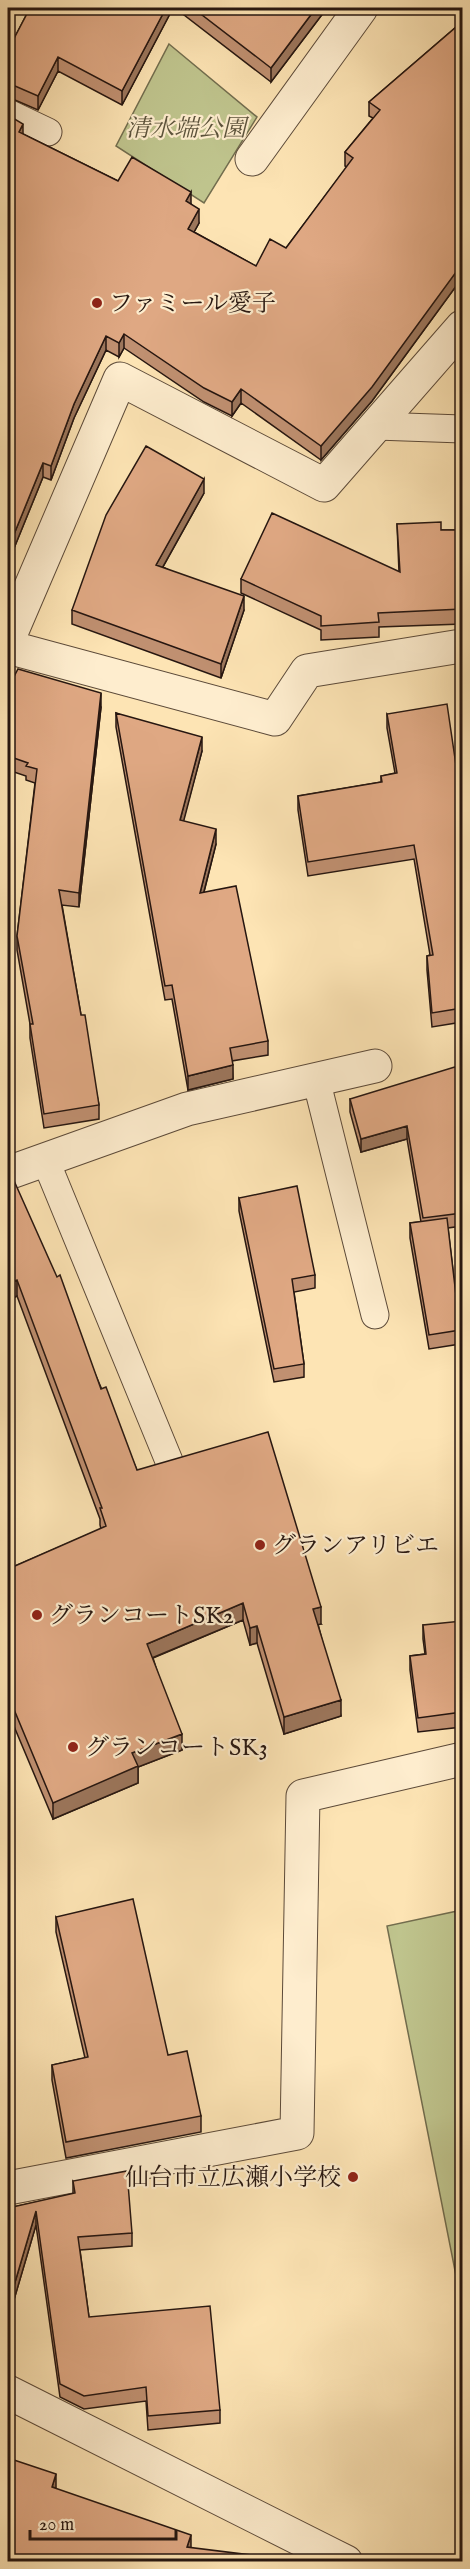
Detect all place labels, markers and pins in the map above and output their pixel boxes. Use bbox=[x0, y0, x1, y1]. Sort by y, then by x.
place label: ファミール愛子 bbox=[109, 289, 276, 320]
marker: ファミール愛子 bbox=[90, 296, 104, 310]
place label: グランアリビエ bbox=[272, 1531, 439, 1562]
marker: グランアリビエ bbox=[253, 1538, 267, 1552]
place label: グランコートSK2 bbox=[49, 1601, 234, 1632]
marker: グランコートSK2 bbox=[30, 1608, 44, 1622]
place label: グランコートSK3 bbox=[85, 1733, 268, 1764]
marker: グランコートSK3 bbox=[66, 1740, 80, 1754]
place label: 仙台市立広瀬小学校 bbox=[125, 2163, 341, 2194]
marker: 仙台市立広瀬小学校 bbox=[346, 2170, 360, 2184]

